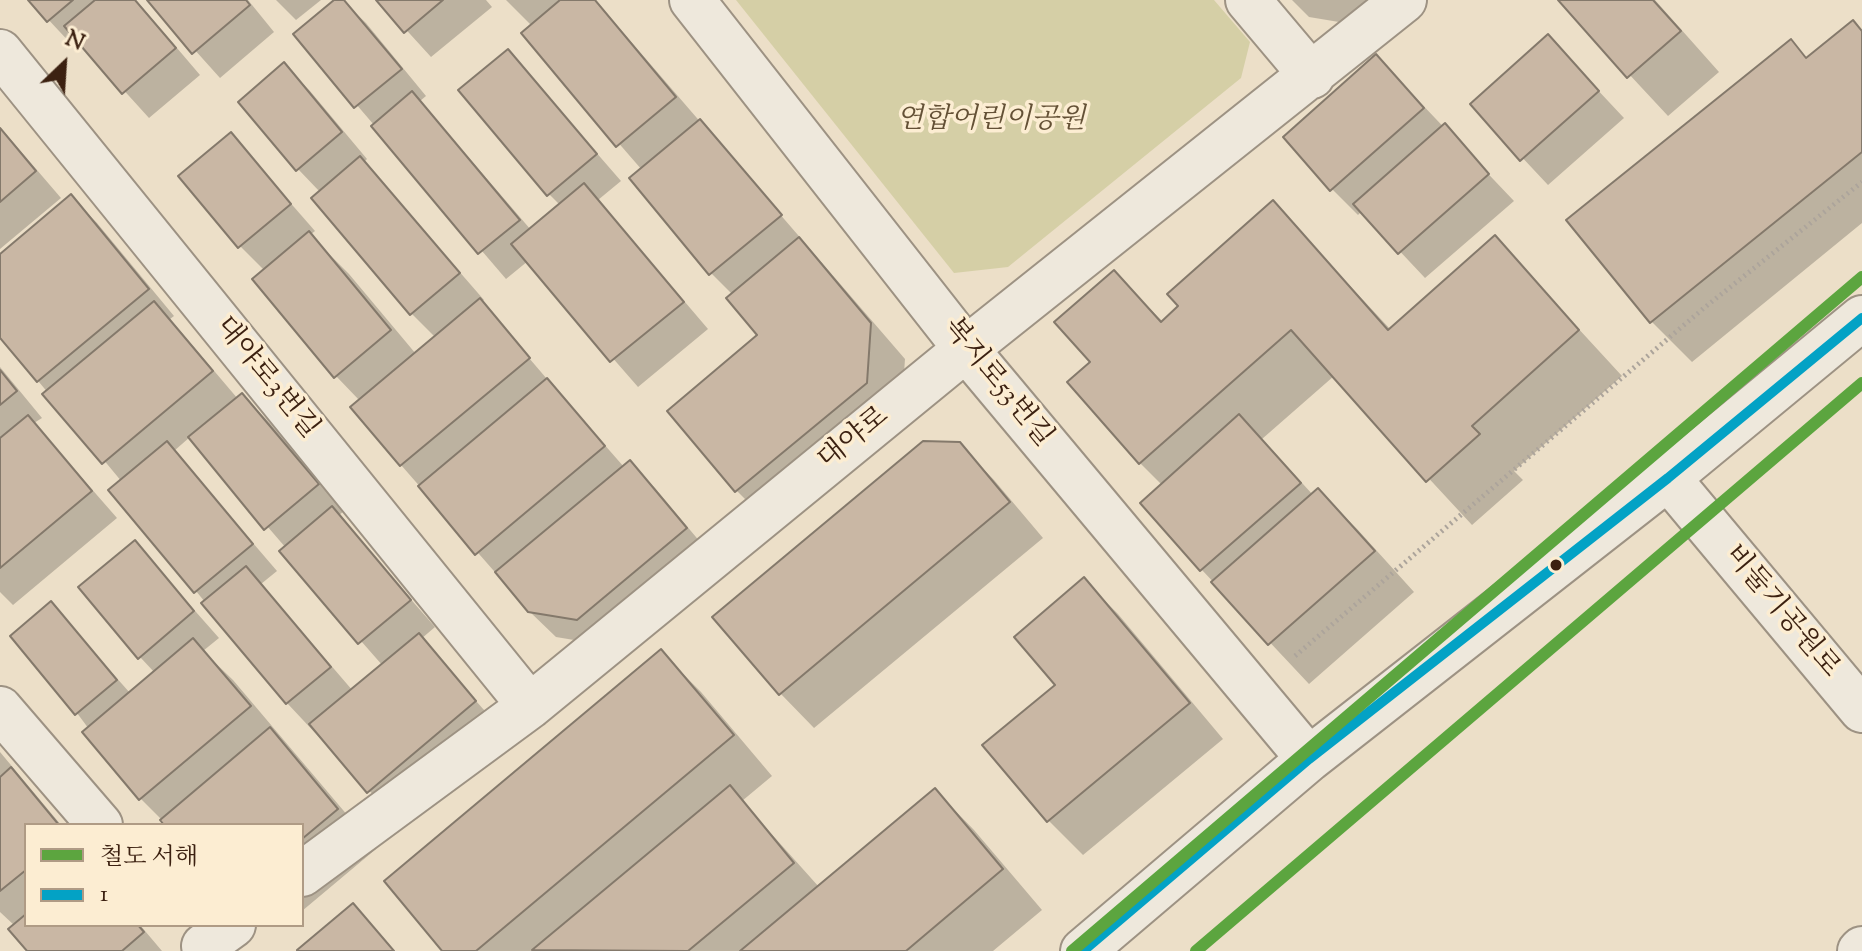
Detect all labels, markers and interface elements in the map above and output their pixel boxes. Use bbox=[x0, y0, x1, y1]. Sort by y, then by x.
north arrow bbox=[24, 24, 104, 104]
text: N bbox=[59, 24, 89, 60]
park label: 연합어린이공원 bbox=[896, 105, 1086, 139]
street label: 대야로3번길 bbox=[206, 311, 324, 447]
street label: 복지로53번길 bbox=[934, 313, 1058, 455]
street label: 대야로 bbox=[813, 401, 897, 479]
street label: 비둘기공원로 bbox=[1715, 540, 1845, 686]
unlabelled marker bbox=[1548, 557, 1564, 573]
legend bbox=[24, 823, 304, 927]
text: 철도 서해 bbox=[100, 841, 198, 875]
text: 1 bbox=[100, 878, 108, 912]

